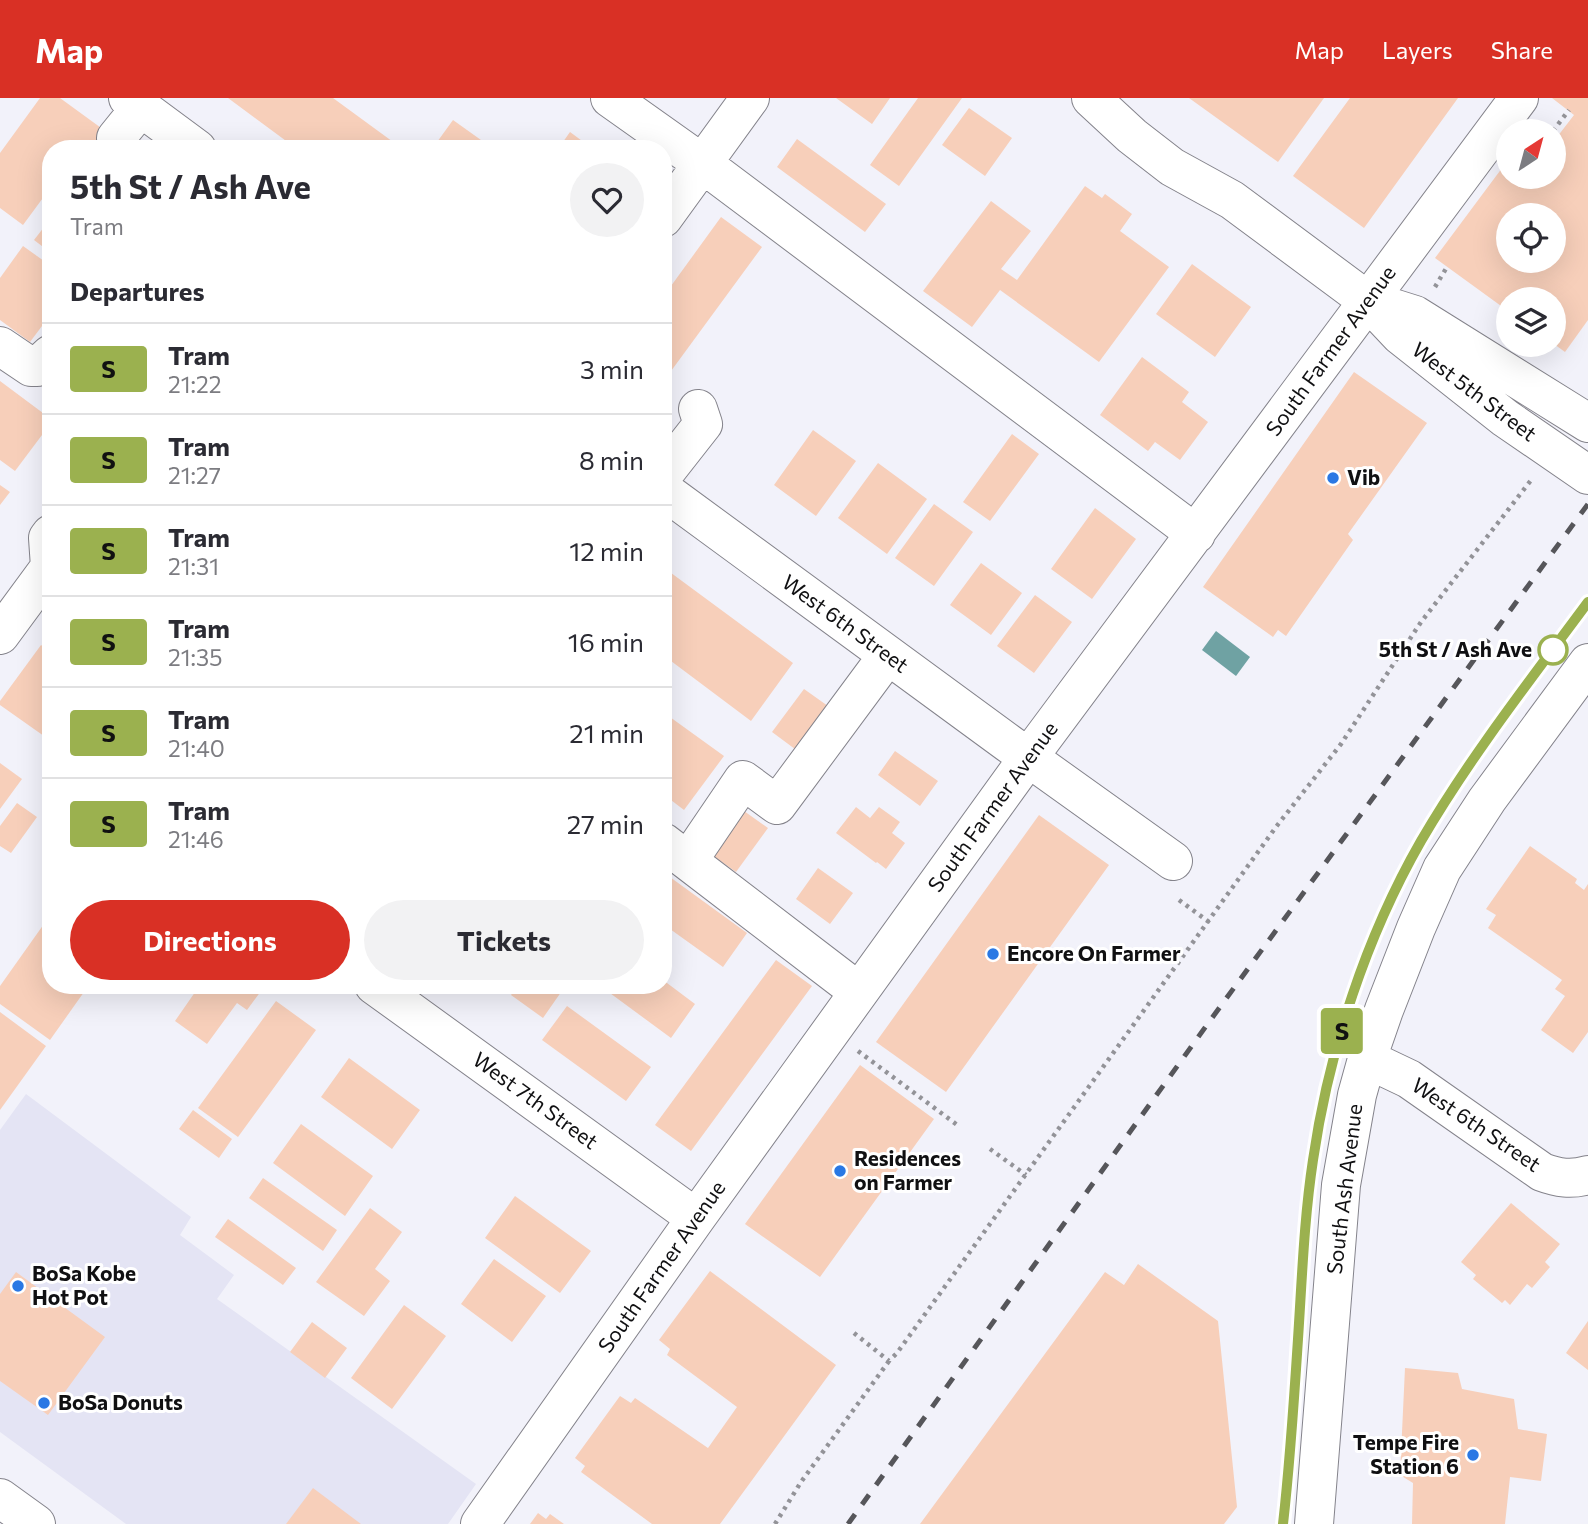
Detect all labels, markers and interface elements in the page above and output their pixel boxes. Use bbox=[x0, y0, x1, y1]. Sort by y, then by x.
text: Map bbox=[35, 29, 103, 70]
text: Map bbox=[1295, 35, 1344, 64]
text: Layers bbox=[1382, 35, 1453, 64]
text: Share bbox=[1491, 35, 1553, 64]
north arrow bbox=[1496, 119, 1566, 189]
map controls bbox=[1496, 119, 1566, 357]
button: heart bbox=[570, 163, 644, 237]
text: 5th St / Ash Ave bbox=[70, 165, 311, 206]
button: locate bbox=[1496, 203, 1566, 273]
text: Tram bbox=[70, 212, 124, 240]
street label: South Farmer Avenue bbox=[1260, 260, 1400, 440]
text: Departures bbox=[70, 275, 205, 306]
button: layers bbox=[1496, 287, 1566, 357]
street label: West 5th Street bbox=[1408, 336, 1542, 446]
text: Tram bbox=[168, 339, 230, 370]
text: 3 min bbox=[580, 353, 644, 384]
text: S bbox=[101, 354, 116, 383]
text: 21:22 bbox=[168, 370, 222, 398]
text: Tram bbox=[168, 430, 230, 461]
text: 8 min bbox=[579, 444, 644, 475]
text: S bbox=[101, 445, 116, 474]
text: 21:27 bbox=[168, 461, 221, 489]
place label: Vib bbox=[1347, 464, 1380, 489]
marker: Vib bbox=[1325, 470, 1341, 486]
text: Tram bbox=[168, 521, 230, 552]
text: 12 min bbox=[569, 535, 644, 566]
text: S bbox=[101, 536, 116, 565]
text: 21:31 bbox=[168, 552, 219, 580]
street label: West 6th Street bbox=[778, 569, 914, 677]
text: Tram bbox=[168, 612, 230, 643]
text: 16 min bbox=[568, 626, 644, 657]
text: S bbox=[101, 627, 116, 656]
marker: 5th St / Ash Ave bbox=[1538, 635, 1568, 665]
place label: 5th St / Ash Ave bbox=[1379, 636, 1532, 661]
text: 21:35 bbox=[168, 643, 222, 671]
text: Tram bbox=[168, 703, 230, 734]
street label: South Farmer Avenue bbox=[922, 716, 1062, 896]
text: 21 min bbox=[569, 717, 644, 748]
text: S bbox=[101, 718, 116, 747]
text: 21:40 bbox=[168, 734, 225, 762]
text: Tram bbox=[168, 794, 230, 825]
text: 27 min bbox=[567, 808, 644, 839]
text: S bbox=[101, 809, 116, 838]
text: 21:46 bbox=[168, 825, 224, 853]
button: Directions bbox=[70, 900, 350, 980]
button: Tickets bbox=[364, 900, 644, 980]
place label: Encore On Farmer bbox=[1007, 940, 1181, 965]
marker: Encore On Farmer bbox=[985, 946, 1001, 962]
line badge: S bbox=[1319, 1008, 1365, 1054]
text: S bbox=[1335, 1016, 1349, 1045]
street label: West 7th Street bbox=[469, 1046, 603, 1153]
street label: West 6th Street bbox=[1408, 1071, 1546, 1176]
street label: South Ash Avenue bbox=[1321, 1102, 1366, 1275]
place label: Residences on Farmer bbox=[854, 1145, 961, 1194]
marker: Residences on Farmer bbox=[832, 1163, 848, 1179]
street label: South Farmer Avenue bbox=[592, 1175, 730, 1357]
place label: BoSa Kobe Hot Pot bbox=[32, 1260, 136, 1309]
marker: BoSa Kobe Hot Pot bbox=[10, 1278, 26, 1294]
place label: BoSa Donuts bbox=[58, 1389, 183, 1414]
marker: BoSa Donuts bbox=[36, 1395, 52, 1411]
place label: Tempe Fire Station 6 bbox=[1353, 1429, 1459, 1478]
marker: Tempe Fire Station 6 bbox=[1465, 1447, 1481, 1463]

